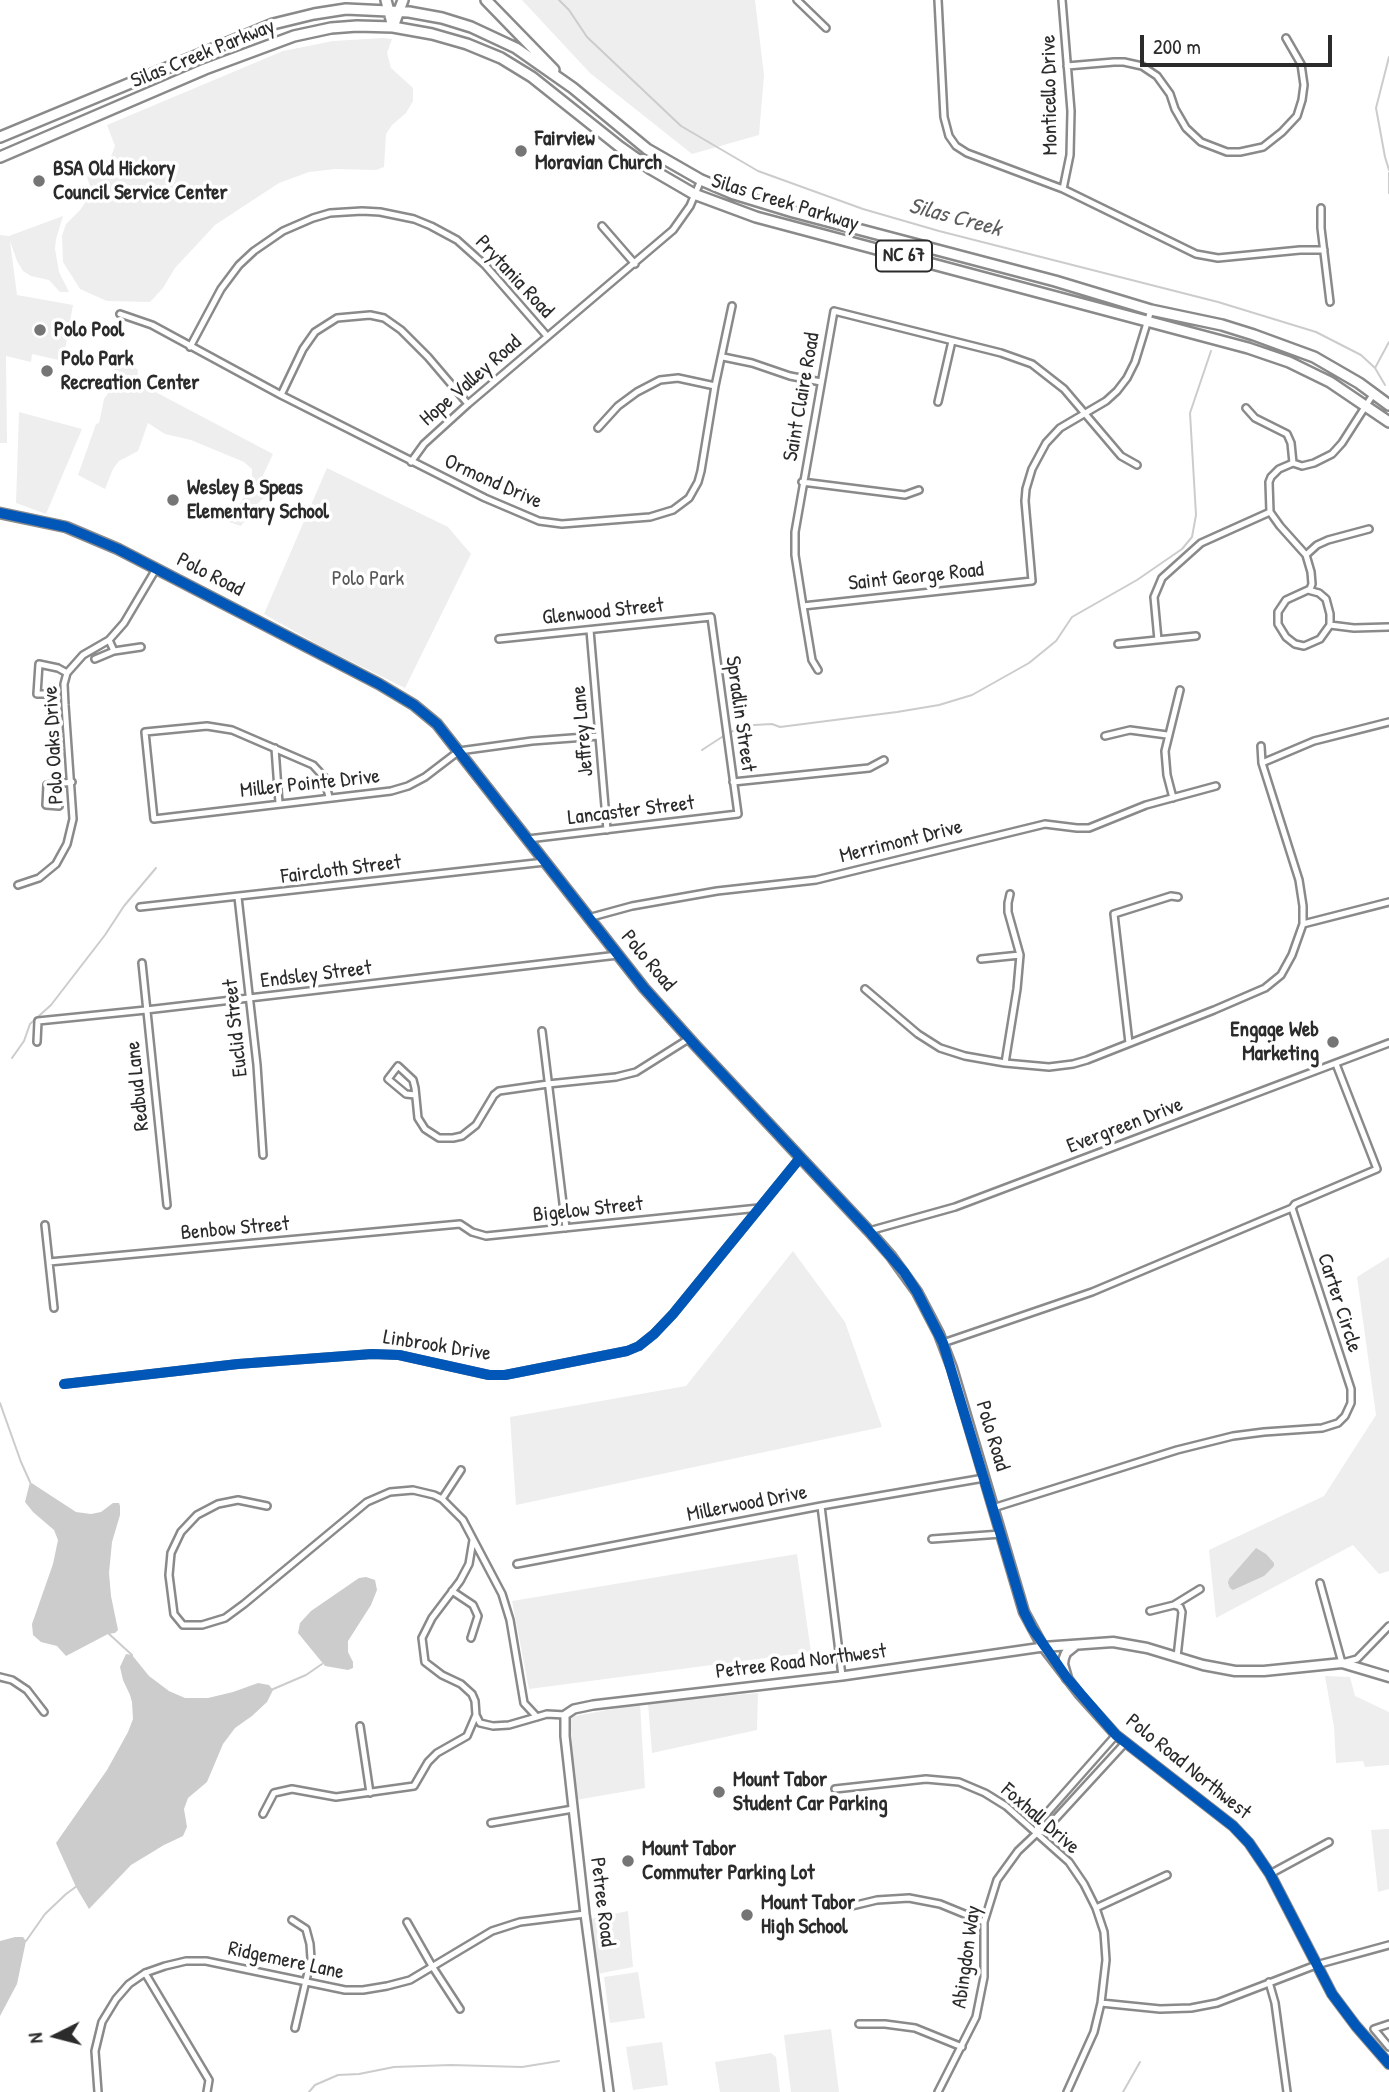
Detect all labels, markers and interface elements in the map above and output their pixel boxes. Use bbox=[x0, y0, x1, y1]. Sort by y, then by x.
street label: Silas Creek Parkway bbox=[127, 14, 279, 94]
scale bar bbox=[1144, 21, 1336, 65]
text: 200 m bbox=[1153, 32, 1201, 61]
street label: Monticello Drive bbox=[1036, 34, 1064, 156]
place label: Fairview Moravian Church bbox=[535, 126, 662, 176]
marker: Fairview Moravian Church bbox=[513, 143, 529, 159]
place label: BSA Old Hickory Council Service Center bbox=[53, 156, 228, 206]
street label: Silas Creek Parkway bbox=[708, 169, 862, 237]
marker: BSA Old Hickory Council Service Center bbox=[31, 173, 47, 189]
water label: Silas Creek bbox=[906, 192, 1004, 244]
street label: Prytania Road bbox=[469, 230, 559, 324]
road number: NC 67 bbox=[876, 240, 932, 272]
place label: Polo Pool bbox=[54, 317, 124, 343]
marker: Polo Pool bbox=[32, 322, 48, 338]
street label: Hope Valley Road bbox=[415, 330, 527, 432]
street label: Saint Claire Road bbox=[778, 331, 826, 463]
place label: Polo Park Recreation Center bbox=[61, 346, 199, 396]
marker: Polo Park Recreation Center bbox=[39, 363, 55, 379]
street label: Ormond Drive bbox=[440, 449, 546, 515]
place label: Wesley B Speas Elementary School bbox=[187, 475, 329, 525]
marker: Wesley B Speas Elementary School bbox=[165, 492, 181, 508]
street label: Polo Road bbox=[172, 547, 248, 603]
street label: Saint George Road bbox=[847, 557, 985, 597]
park label: Polo Park bbox=[332, 566, 404, 592]
street label: Glenwood Street bbox=[541, 593, 665, 631]
street label: Spradlin Street bbox=[719, 654, 761, 774]
street label: Jeffrey Lane bbox=[566, 684, 600, 778]
street label: Polo Oaks Drive bbox=[38, 685, 70, 805]
street label: Miller Pointe Drive bbox=[239, 764, 381, 804]
street label: Lancaster Street bbox=[566, 791, 696, 831]
street label: Merrimont Drive bbox=[837, 815, 965, 869]
street label: Faircloth Street bbox=[279, 850, 403, 890]
street label: Polo Road bbox=[615, 925, 681, 997]
street label: Endsley Street bbox=[259, 956, 373, 994]
street label: Euclid Street bbox=[218, 978, 254, 1078]
place label: Engage Web Marketing bbox=[1230, 1017, 1319, 1067]
marker: Engage Web Marketing bbox=[1325, 1034, 1341, 1050]
street label: Redbud Lane bbox=[121, 1040, 155, 1132]
street label: Evergreen Drive bbox=[1063, 1092, 1187, 1160]
street label: Bigelow Street bbox=[532, 1192, 644, 1228]
street label: Benbow Street bbox=[180, 1212, 290, 1246]
street label: Carter Circle bbox=[1311, 1250, 1367, 1356]
street label: Linbrook Drive bbox=[381, 1325, 493, 1367]
street label: Polo Road bbox=[969, 1398, 1015, 1474]
street label: Millerwood Drive bbox=[685, 1480, 809, 1528]
street label: Petree Road Northwest bbox=[714, 1639, 888, 1685]
street label: Polo Road Northwest bbox=[1120, 1709, 1256, 1825]
place label: Mount Tabor Student Car Parking bbox=[733, 1767, 888, 1817]
street label: Foxhall Drive bbox=[995, 1778, 1085, 1860]
marker: Mount Tabor Student Car Parking bbox=[711, 1784, 727, 1800]
place label: Mount Tabor Commuter Parking Lot bbox=[642, 1836, 814, 1886]
marker: Mount Tabor Commuter Parking Lot bbox=[620, 1853, 636, 1869]
street label: Petree Road bbox=[584, 1856, 620, 1948]
place label: Mount Tabor High School bbox=[761, 1890, 855, 1940]
street label: Abingdon Way bbox=[947, 1904, 987, 2010]
marker: Mount Tabor High School bbox=[739, 1907, 755, 1923]
street label: Ridgemere Lane bbox=[226, 1936, 346, 1986]
north arrow bbox=[21, 2001, 91, 2071]
text: N bbox=[22, 2032, 49, 2045]

